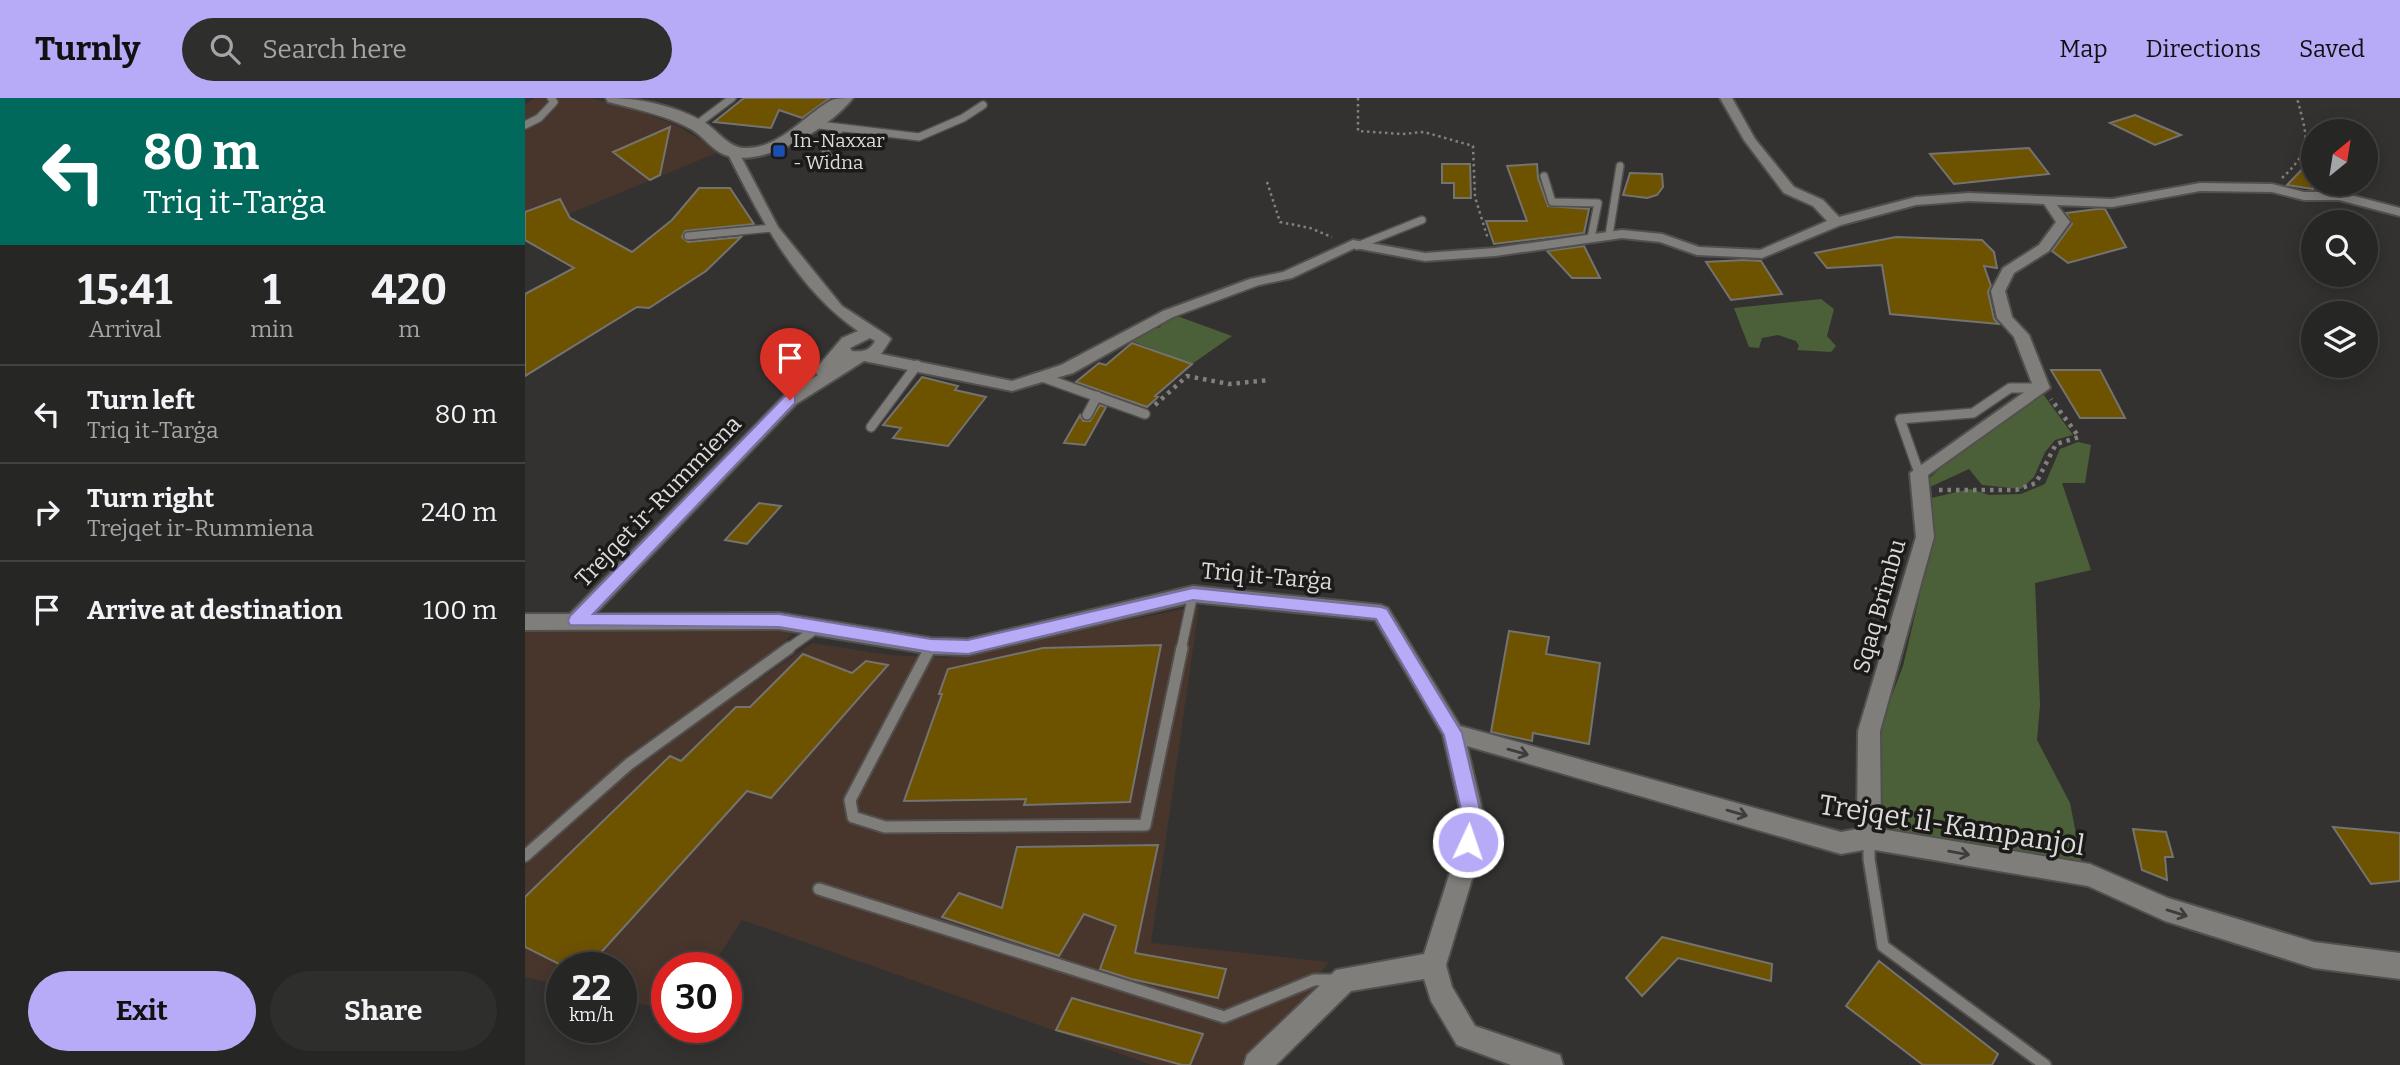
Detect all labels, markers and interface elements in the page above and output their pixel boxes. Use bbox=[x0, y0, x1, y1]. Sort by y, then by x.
search box bbox=[182, 18, 672, 81]
text: Turnly bbox=[35, 29, 140, 69]
icon: search bbox=[206, 30, 244, 68]
text: Search here bbox=[262, 34, 407, 65]
text: Map bbox=[2059, 35, 2108, 63]
text: Directions bbox=[2146, 35, 2261, 63]
text: Saved bbox=[2299, 35, 2365, 63]
north arrow bbox=[2301, 119, 2378, 196]
map controls bbox=[2301, 119, 2378, 378]
text: 80 m bbox=[143, 123, 259, 182]
icon: left bbox=[28, 126, 119, 217]
place label: In-Naxxar - Widna bbox=[793, 129, 885, 174]
marker: In-Naxxar - Widna bbox=[771, 143, 787, 159]
text: Triq it-Tarġa bbox=[143, 183, 326, 221]
button: search bbox=[2301, 210, 2378, 287]
text: 15:41 bbox=[78, 265, 172, 315]
text: 1 bbox=[263, 265, 281, 315]
text: 420 bbox=[371, 265, 447, 315]
button: layers bbox=[2301, 301, 2378, 378]
text: Arrival bbox=[89, 315, 162, 343]
text: min bbox=[250, 315, 294, 343]
text: m bbox=[398, 315, 420, 343]
pin bbox=[760, 328, 820, 400]
icon: arrive bbox=[771, 339, 809, 377]
text: Turn left bbox=[87, 385, 195, 416]
icon: left bbox=[28, 395, 66, 433]
text: 80 m bbox=[435, 399, 497, 430]
street label: Trejqet ir-Rummiena bbox=[569, 409, 747, 592]
text: Triq it-Tarġa bbox=[87, 416, 219, 444]
text: Turn right bbox=[87, 483, 214, 514]
icon: right bbox=[28, 493, 66, 531]
text: 240 m bbox=[421, 497, 497, 528]
text: Trejqet ir-Rummiena bbox=[87, 514, 314, 542]
street label: Sqaq Brimbu bbox=[1847, 536, 1911, 676]
street label: Triq it-Tarġa bbox=[1200, 556, 1334, 596]
icon: arrive bbox=[28, 591, 66, 629]
text: Arrive at destination bbox=[87, 595, 342, 626]
text: 100 m bbox=[423, 595, 497, 626]
one-way arrow bbox=[1507, 746, 1529, 759]
street label: Trejqet il-Kampanjol bbox=[1817, 788, 2087, 862]
position arrow bbox=[1431, 805, 1505, 879]
one-way arrow bbox=[1726, 808, 1748, 821]
one-way arrow bbox=[1947, 847, 1970, 860]
one-way arrow bbox=[2166, 907, 2188, 920]
speed limit sign: 30 bbox=[651, 952, 742, 1043]
text: 22 bbox=[572, 967, 611, 1009]
button: Exit bbox=[28, 971, 256, 1051]
button: Share bbox=[270, 971, 497, 1051]
text: km/h bbox=[569, 1004, 614, 1026]

